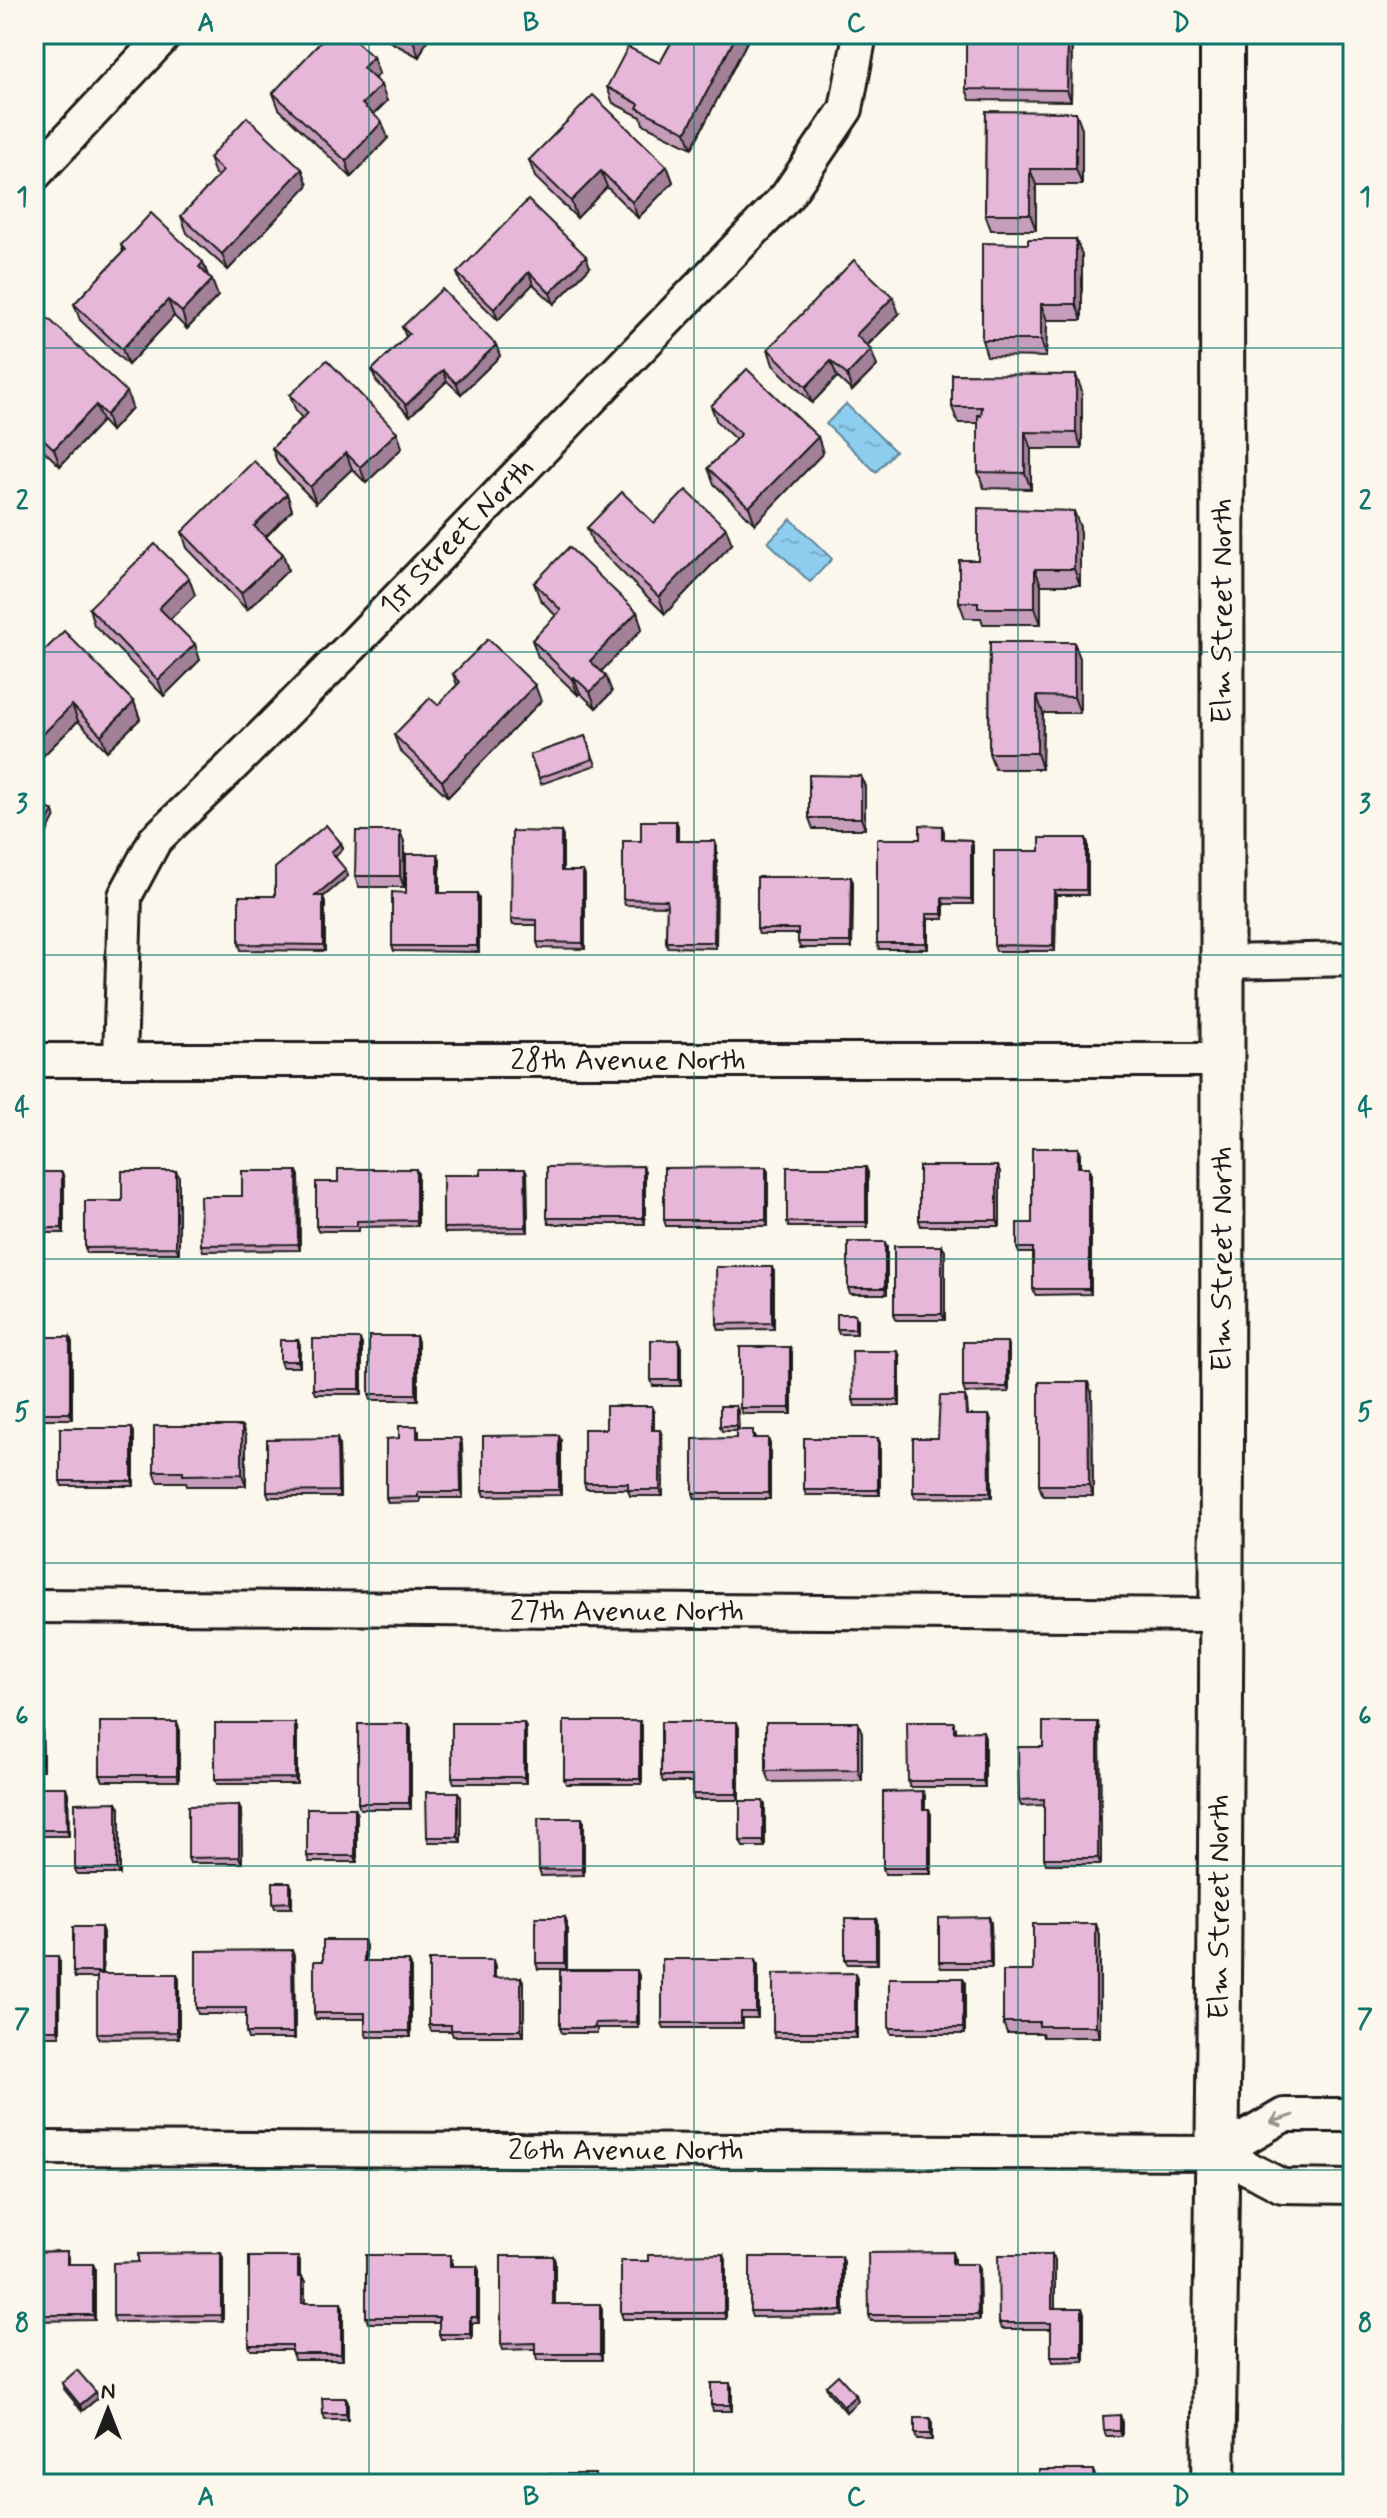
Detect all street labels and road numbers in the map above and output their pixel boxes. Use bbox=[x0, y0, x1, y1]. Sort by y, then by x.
street label: 1st Street North bbox=[371, 449, 543, 625]
street label: Elm Street North bbox=[1203, 498, 1242, 724]
street label: 28th Avenue North bbox=[510, 1041, 746, 1080]
street label: Elm Street North bbox=[1203, 1146, 1242, 1372]
street label: 27th Avenue North bbox=[510, 1592, 744, 1631]
street label: Elm Street North bbox=[1200, 1794, 1239, 2020]
street label: 26th Avenue North bbox=[508, 2131, 744, 2170]

